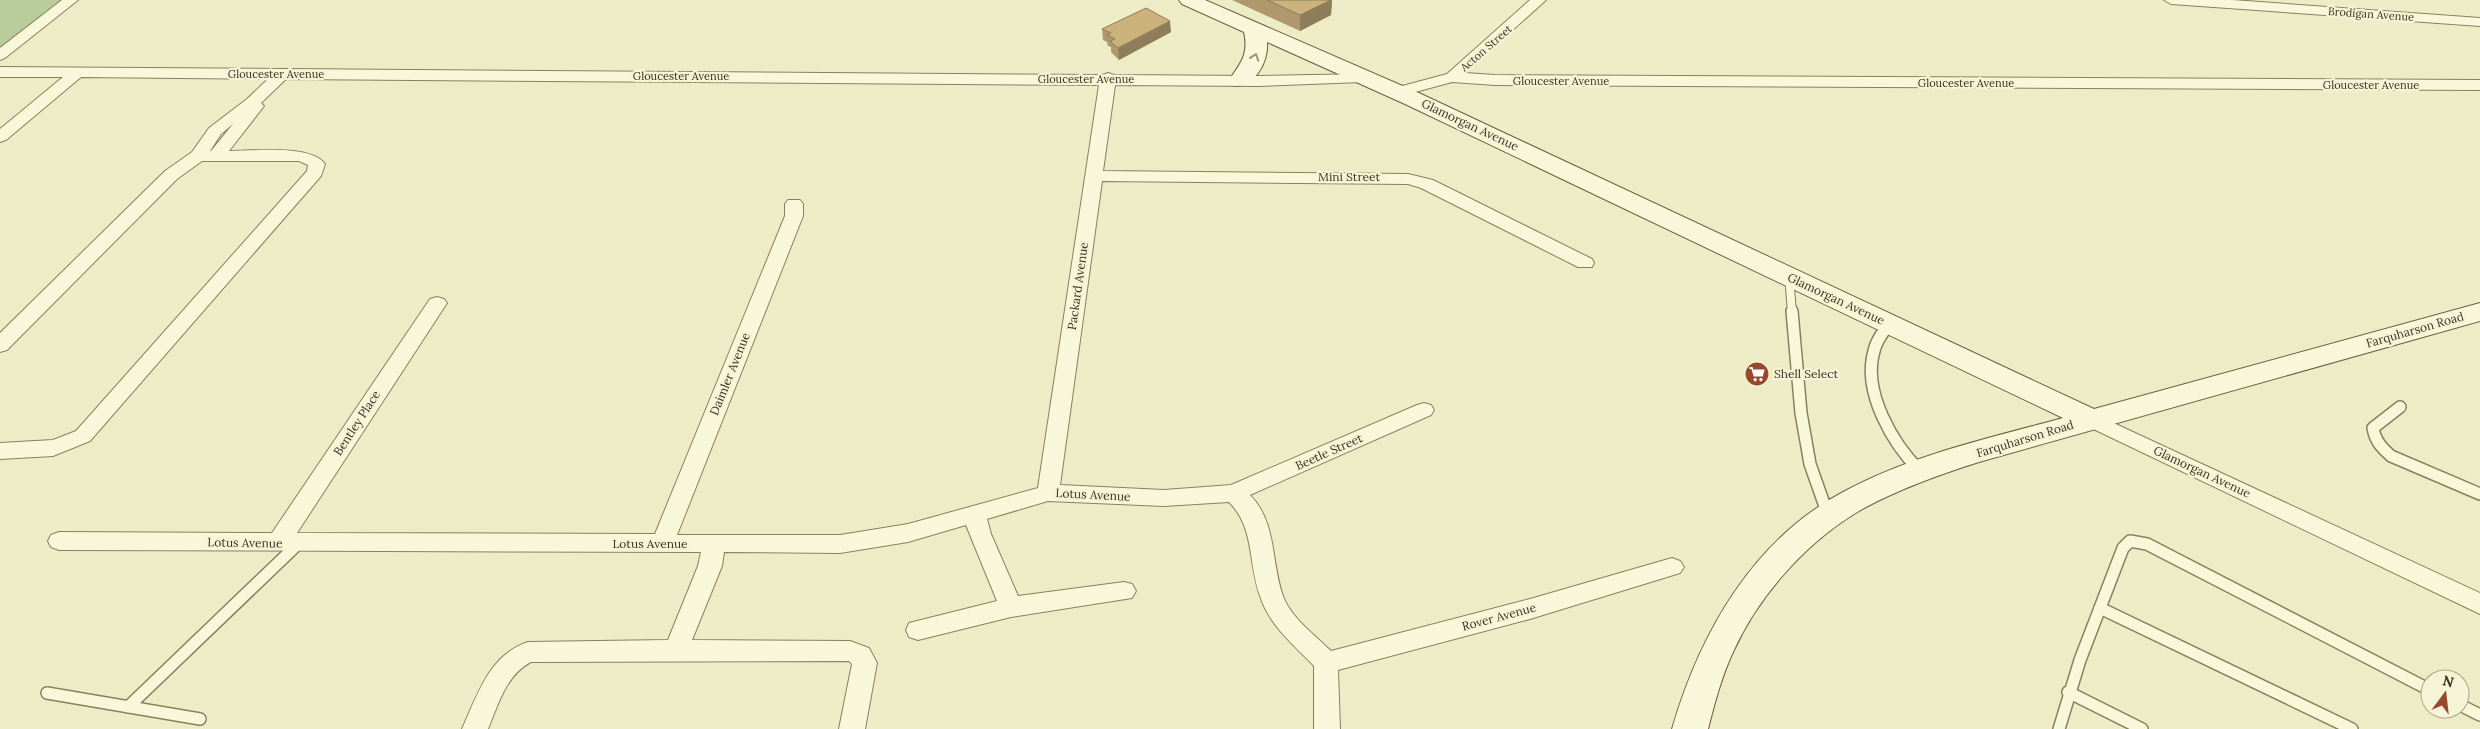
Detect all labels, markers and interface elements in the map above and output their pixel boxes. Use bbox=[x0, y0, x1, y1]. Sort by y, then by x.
street label: Brodigan Avenue bbox=[2328, 4, 2415, 24]
street label: Acton Street bbox=[1456, 21, 1515, 75]
one-way arrow bbox=[1249, 53, 1259, 62]
street label: Gloucester Avenue bbox=[228, 67, 324, 81]
street label: Gloucester Avenue bbox=[633, 69, 729, 83]
street label: Gloucester Avenue bbox=[1038, 72, 1134, 86]
street label: Gloucester Avenue bbox=[1513, 74, 1609, 88]
street label: Gloucester Avenue bbox=[1918, 76, 2014, 90]
street label: Gloucester Avenue bbox=[2323, 78, 2419, 92]
street label: Glamorgan Avenue bbox=[1419, 95, 1522, 154]
street label: Mini Street bbox=[1318, 169, 1380, 184]
street label: Packard Avenue bbox=[1064, 241, 1091, 331]
street label: Glamorgan Avenue bbox=[1785, 269, 1888, 328]
street label: Farquharson Road bbox=[2364, 308, 2465, 351]
street label: Daimler Avenue bbox=[706, 330, 753, 417]
supermarket icon: Shell Select bbox=[1744, 361, 1770, 387]
place label: Shell Select bbox=[1774, 366, 1839, 381]
street label: Bentley Place bbox=[330, 387, 383, 458]
street label: Farquharson Road bbox=[1974, 417, 2075, 460]
street label: Beetle Street bbox=[1293, 430, 1365, 473]
street label: Glamorgan Avenue bbox=[2151, 442, 2254, 501]
street label: Lotus Avenue bbox=[1055, 485, 1131, 504]
street label: Lotus Avenue bbox=[207, 534, 283, 551]
street label: Lotus Avenue bbox=[612, 536, 688, 551]
street label: Rover Avenue bbox=[1460, 599, 1538, 634]
north arrow bbox=[2420, 669, 2470, 719]
text: N bbox=[2441, 671, 2456, 692]

